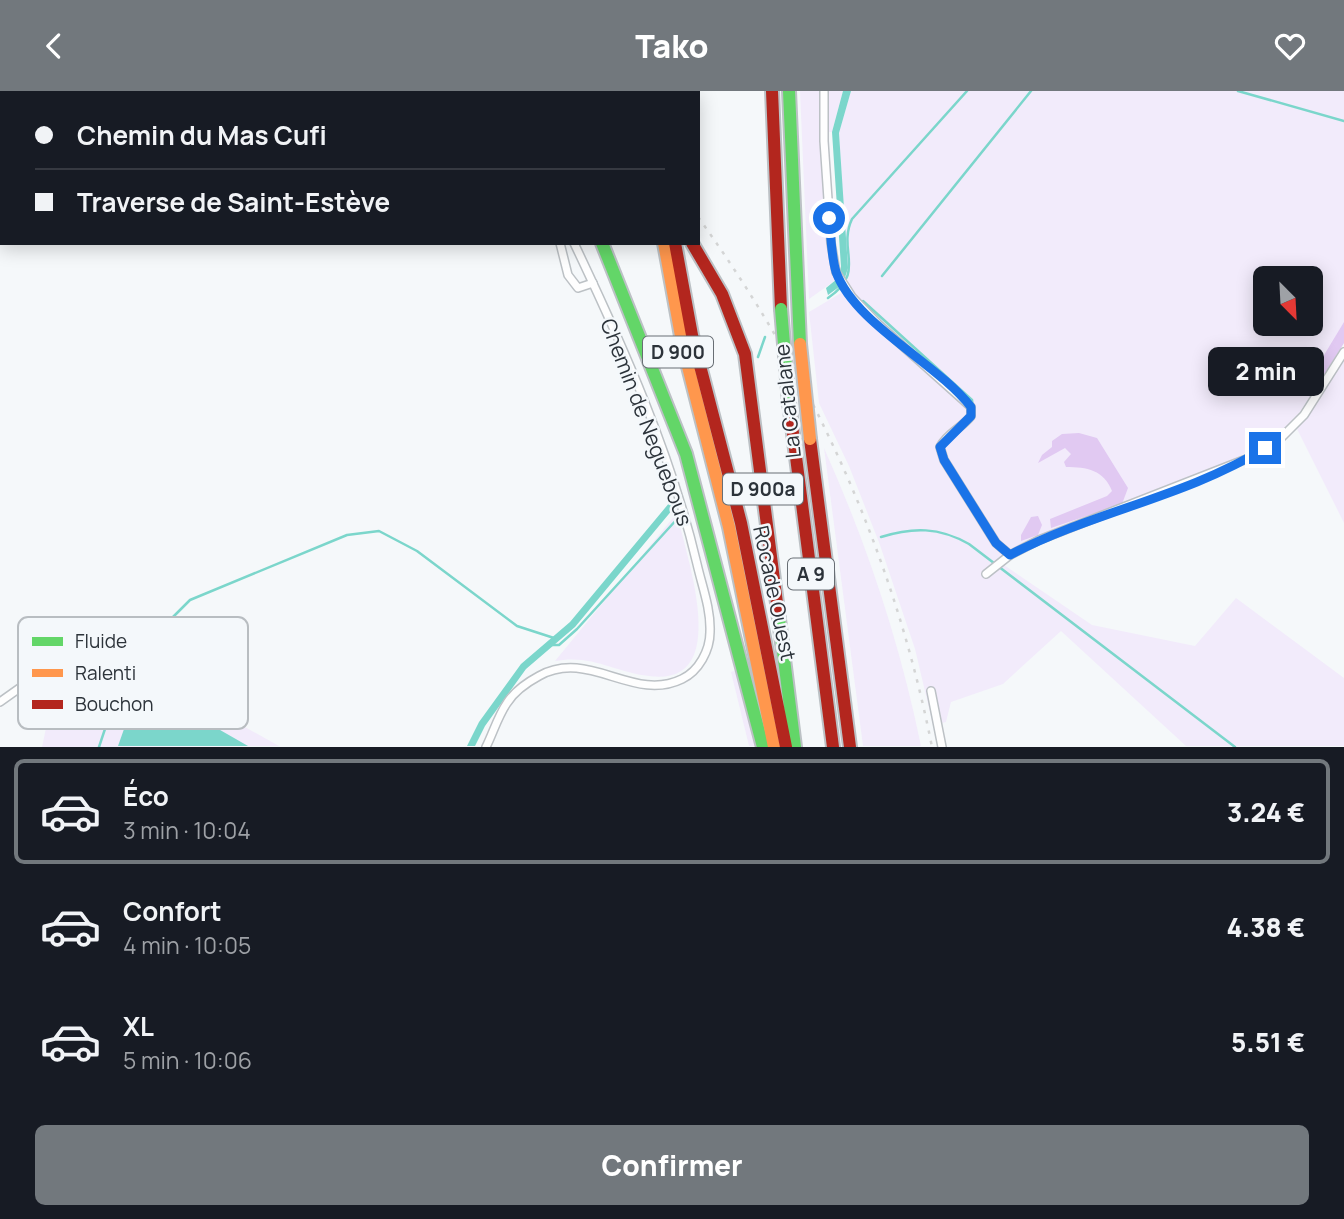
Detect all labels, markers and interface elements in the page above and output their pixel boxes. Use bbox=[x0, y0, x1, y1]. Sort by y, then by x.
text: Tako bbox=[635, 24, 709, 68]
icon: back bbox=[35, 27, 73, 65]
icon: heart bbox=[1271, 27, 1309, 65]
text: Chemin du Mas Cufi bbox=[77, 117, 327, 153]
text: Traverse de Saint-Estève bbox=[77, 184, 390, 220]
route start bbox=[813, 202, 845, 234]
north arrow bbox=[1253, 266, 1323, 336]
map controls bbox=[1253, 266, 1323, 336]
street label: Chemin de Neguebous bbox=[595, 314, 699, 530]
road number: D 900 bbox=[643, 337, 713, 367]
street label: La Catalane bbox=[767, 343, 807, 459]
callout: 2 min bbox=[1207, 347, 1323, 395]
text: 2 min bbox=[1236, 355, 1297, 387]
route end bbox=[1249, 432, 1281, 464]
road number: D 900a bbox=[723, 473, 803, 505]
street label: Rocade Ouest bbox=[747, 523, 803, 663]
road number: A 9 bbox=[788, 559, 834, 589]
legend bbox=[18, 617, 248, 729]
text: Fluide bbox=[75, 628, 127, 654]
text: Ralenti bbox=[75, 660, 136, 686]
text: Bouchon bbox=[75, 691, 154, 717]
text: Éco bbox=[123, 778, 169, 814]
icon: car bbox=[39, 780, 102, 843]
text: 3.24 € bbox=[1227, 794, 1305, 830]
text: 3 min · 10:04 bbox=[123, 814, 251, 846]
text: Confort bbox=[123, 893, 222, 929]
icon: car bbox=[39, 895, 102, 958]
text: 4.38 € bbox=[1226, 909, 1305, 945]
text: 4 min · 10:05 bbox=[123, 929, 251, 961]
text: XL bbox=[123, 1008, 154, 1044]
icon: car bbox=[39, 1010, 102, 1073]
text: 5.51 € bbox=[1231, 1024, 1305, 1060]
text: 5 min · 10:06 bbox=[123, 1044, 252, 1076]
button: Confirmer bbox=[35, 1125, 1309, 1205]

